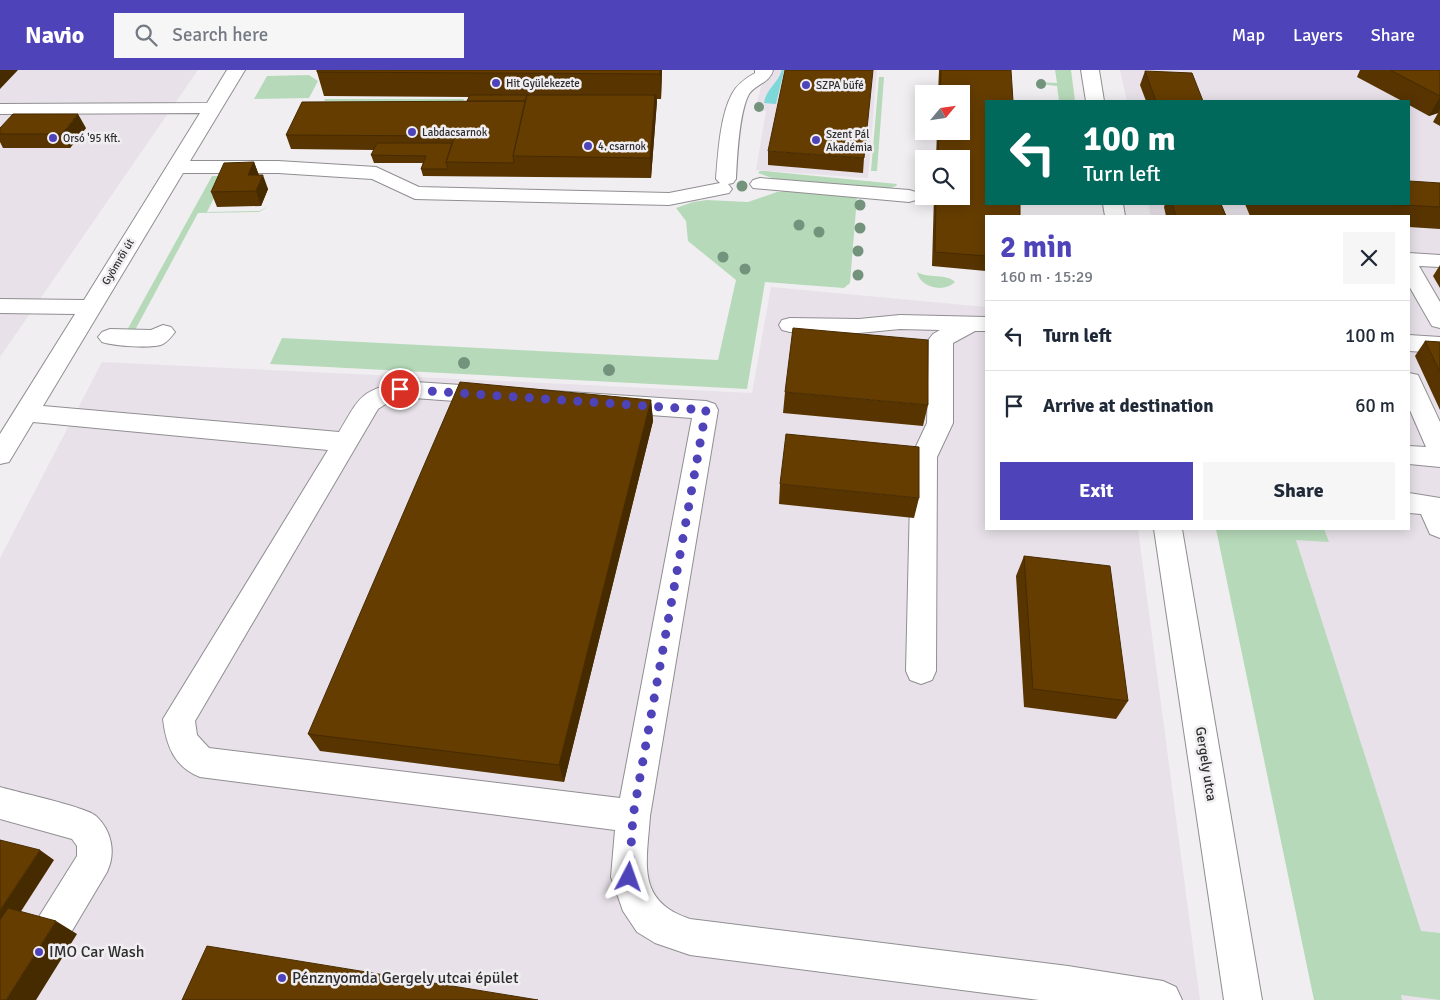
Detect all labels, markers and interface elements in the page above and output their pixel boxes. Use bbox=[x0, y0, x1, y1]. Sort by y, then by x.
search box bbox=[114, 13, 464, 58]
text: Navio bbox=[25, 20, 84, 50]
icon: search bbox=[132, 21, 160, 49]
text: Search here bbox=[172, 23, 268, 47]
text: Map bbox=[1232, 24, 1265, 46]
text: Layers bbox=[1293, 24, 1343, 46]
text: Share bbox=[1371, 24, 1415, 46]
marker: Hit Gyülekezete bbox=[490, 77, 502, 89]
place label: Hit Gyülekezete bbox=[506, 77, 580, 90]
marker: SZPA büfé bbox=[800, 79, 812, 91]
place label: SZPA büfé bbox=[816, 79, 864, 92]
north arrow bbox=[915, 85, 970, 140]
map controls bbox=[915, 85, 970, 205]
text: 100 m bbox=[1083, 117, 1176, 160]
icon: left bbox=[1000, 120, 1065, 185]
marker: Labdacsarnok bbox=[406, 126, 418, 138]
place label: Labdacsarnok bbox=[422, 126, 488, 139]
place label: Szent Pál Akadémia bbox=[826, 128, 873, 154]
marker: Orsó '95 Kft. bbox=[47, 132, 59, 144]
place label: Orsó '95 Kft. bbox=[63, 132, 120, 145]
marker: Szent Pál Akadémia bbox=[810, 134, 822, 146]
marker: 4. csarnok bbox=[582, 140, 594, 152]
place label: 4. csarnok bbox=[598, 140, 647, 153]
button: search bbox=[915, 150, 970, 205]
text: Turn left bbox=[1083, 160, 1161, 187]
text: 2 min bbox=[1000, 229, 1072, 266]
button: close bbox=[1343, 232, 1395, 284]
street label: Gyömrői út bbox=[99, 237, 137, 287]
text: 160 m · 15:29 bbox=[1000, 267, 1093, 287]
icon: left bbox=[1000, 322, 1028, 350]
text: Turn left bbox=[1043, 324, 1112, 348]
text: 100 m bbox=[1345, 324, 1395, 348]
pin bbox=[379, 368, 421, 410]
icon: arrive bbox=[386, 375, 414, 403]
icon: arrive bbox=[1000, 392, 1028, 420]
text: Arrive at destination bbox=[1043, 394, 1214, 418]
text: 60 m bbox=[1355, 394, 1395, 418]
button: Exit bbox=[1000, 462, 1193, 520]
button: Share bbox=[1203, 462, 1395, 520]
street label: Gergely utca bbox=[1192, 726, 1220, 802]
position arrow bbox=[602, 850, 654, 902]
place label: IMO Car Wash bbox=[49, 942, 145, 962]
marker: IMO Car Wash bbox=[33, 946, 45, 958]
place label: Pénznyomda Gergely utcai épület bbox=[292, 968, 519, 988]
marker: Pénznyomda Gergely utcai épület bbox=[276, 972, 288, 984]

